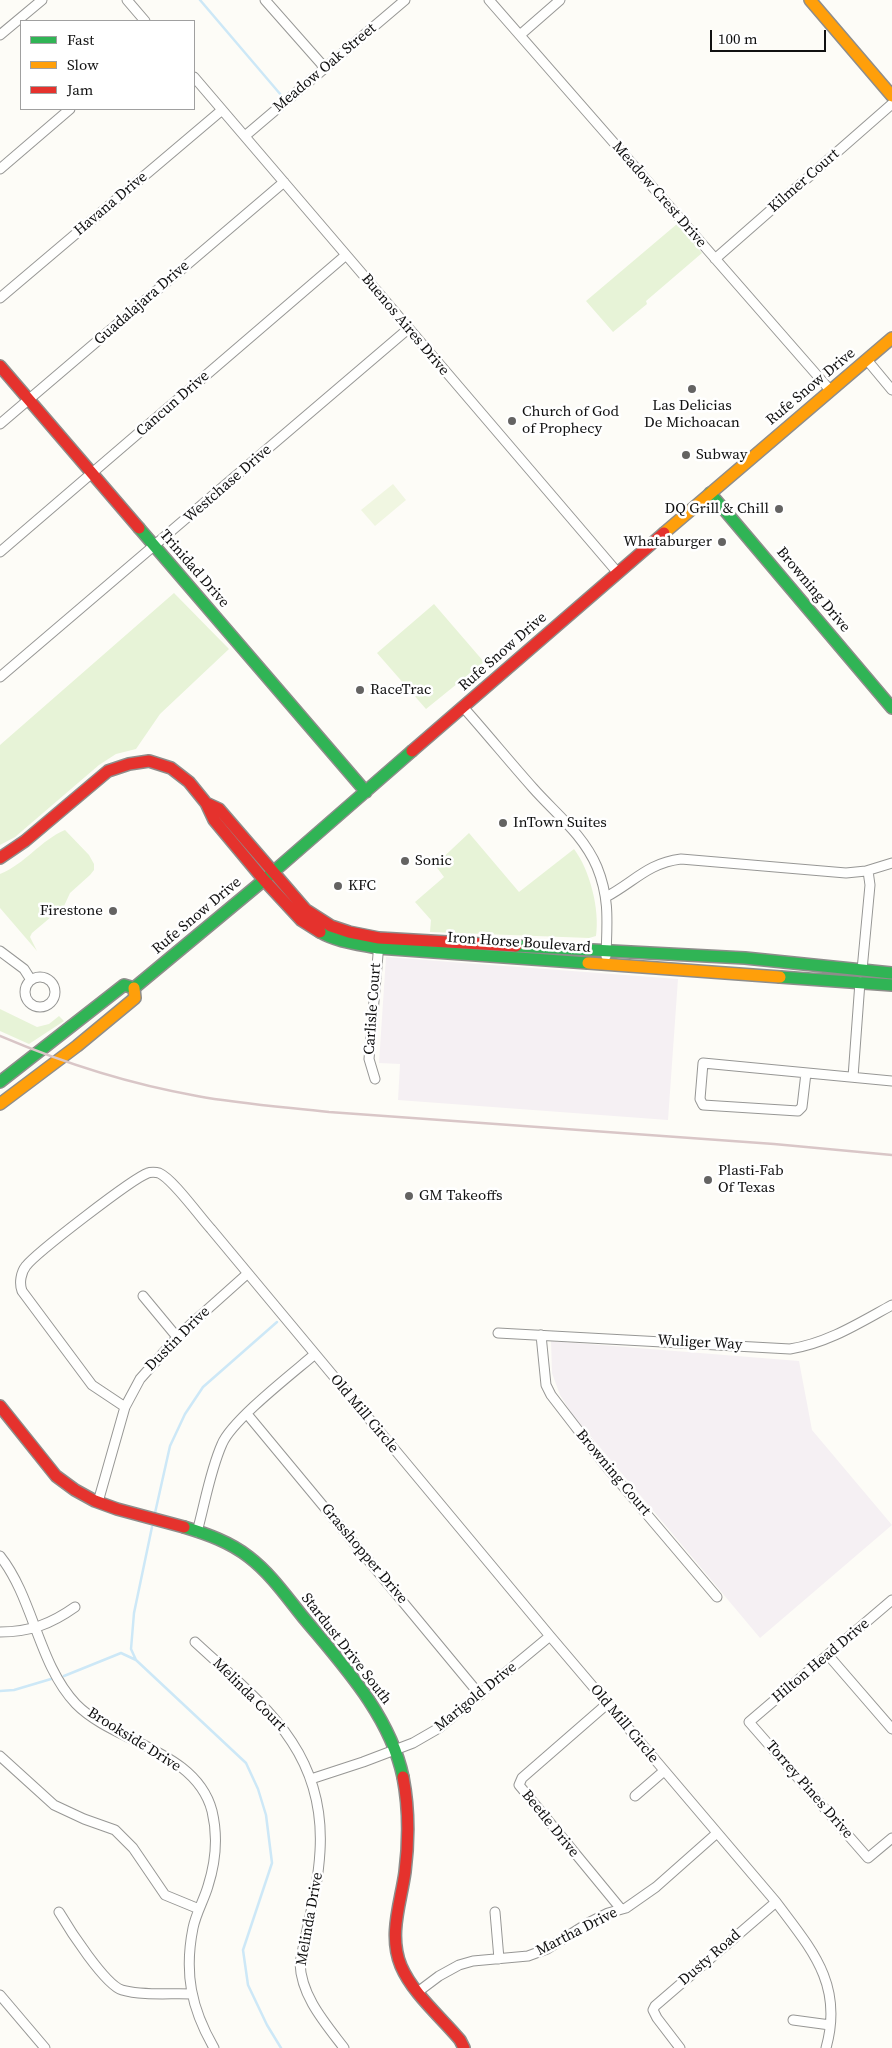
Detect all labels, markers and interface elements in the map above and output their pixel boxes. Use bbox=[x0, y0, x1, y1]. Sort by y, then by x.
legend bbox=[20, 20, 195, 110]
street label: Meadow Oak Street bbox=[270, 20, 380, 116]
scale bar bbox=[712, 20, 828, 52]
text: 100 m bbox=[718, 28, 758, 49]
text: Fast bbox=[67, 29, 94, 50]
text: Slow bbox=[67, 54, 99, 75]
text: Jam bbox=[67, 79, 93, 100]
street label: Meadow Crest Drive bbox=[608, 138, 710, 252]
street label: Kilmer Court bbox=[765, 145, 843, 217]
street label: Havana Drive bbox=[71, 168, 151, 240]
street label: Guadalajara Drive bbox=[91, 257, 193, 349]
street label: Buenos Aires Drive bbox=[357, 271, 453, 379]
street label: Rufe Snow Drive bbox=[763, 345, 859, 429]
street label: Cancun Drive bbox=[133, 367, 213, 441]
marker: Las Delicias De Michoacan bbox=[686, 383, 698, 395]
place label: Las Delicias De Michoacan bbox=[644, 397, 740, 432]
place label: Church of God of Prophecy bbox=[522, 403, 619, 438]
marker: Church of God of Prophecy bbox=[506, 415, 518, 427]
street label: Westchase Drive bbox=[181, 441, 275, 527]
place label: Subway bbox=[696, 446, 747, 464]
marker: Subway bbox=[680, 449, 692, 461]
place label: DQ Grill & Chill bbox=[664, 500, 769, 518]
marker: DQ Grill & Chill bbox=[773, 503, 785, 515]
street label: Trinidad Drive bbox=[155, 526, 233, 612]
place label: Whataburger bbox=[623, 533, 712, 551]
marker: Whataburger bbox=[716, 536, 728, 548]
street label: Browning Drive bbox=[772, 544, 854, 636]
street label: Rufe Snow Drive bbox=[455, 609, 551, 695]
place label: RaceTrac bbox=[370, 681, 431, 699]
marker: RaceTrac bbox=[354, 684, 366, 696]
place label: InTown Suites bbox=[513, 814, 607, 832]
marker: InTown Suites bbox=[497, 817, 509, 829]
place label: Sonic bbox=[415, 852, 452, 870]
marker: Sonic bbox=[399, 855, 411, 867]
street label: Rufe Snow Drive bbox=[149, 874, 245, 958]
place label: KFC bbox=[348, 877, 376, 895]
marker: KFC bbox=[332, 880, 344, 892]
place label: Firestone bbox=[40, 902, 103, 920]
marker: Firestone bbox=[107, 905, 119, 917]
street label: Iron Horse Boulevard bbox=[447, 929, 591, 957]
street label: Carlisle Court bbox=[361, 963, 385, 1055]
place label: Plasti-Fab Of Texas bbox=[718, 1162, 784, 1197]
marker: Plasti-Fab Of Texas bbox=[702, 1174, 714, 1186]
place label: GM Takeoffs bbox=[419, 1187, 503, 1205]
marker: GM Takeoffs bbox=[403, 1190, 415, 1202]
street label: Dustin Drive bbox=[142, 1303, 214, 1375]
street label: Wuliger Way bbox=[657, 1332, 743, 1354]
street label: Old Mill Circle bbox=[326, 1371, 402, 1457]
street label: Browning Court bbox=[572, 1426, 654, 1520]
street label: Grasshopper Drive bbox=[317, 1500, 411, 1608]
street label: Stardust Drive South bbox=[297, 1590, 395, 1708]
street label: Hilton Head Drive bbox=[769, 1615, 873, 1707]
street label: Melinda Court bbox=[209, 1655, 289, 1735]
street label: Marigold Drive bbox=[432, 1659, 520, 1735]
street label: Old Mill Circle bbox=[586, 1681, 662, 1767]
street label: Brookside Drive bbox=[84, 1704, 184, 1776]
street label: Torrey Pines Drive bbox=[762, 1737, 856, 1843]
street label: Beetle Drive bbox=[517, 1787, 583, 1861]
street label: Melinda Drive bbox=[293, 1871, 327, 1967]
street label: Martha Drive bbox=[533, 1904, 621, 1960]
street label: Dusty Road bbox=[675, 1926, 745, 1990]

